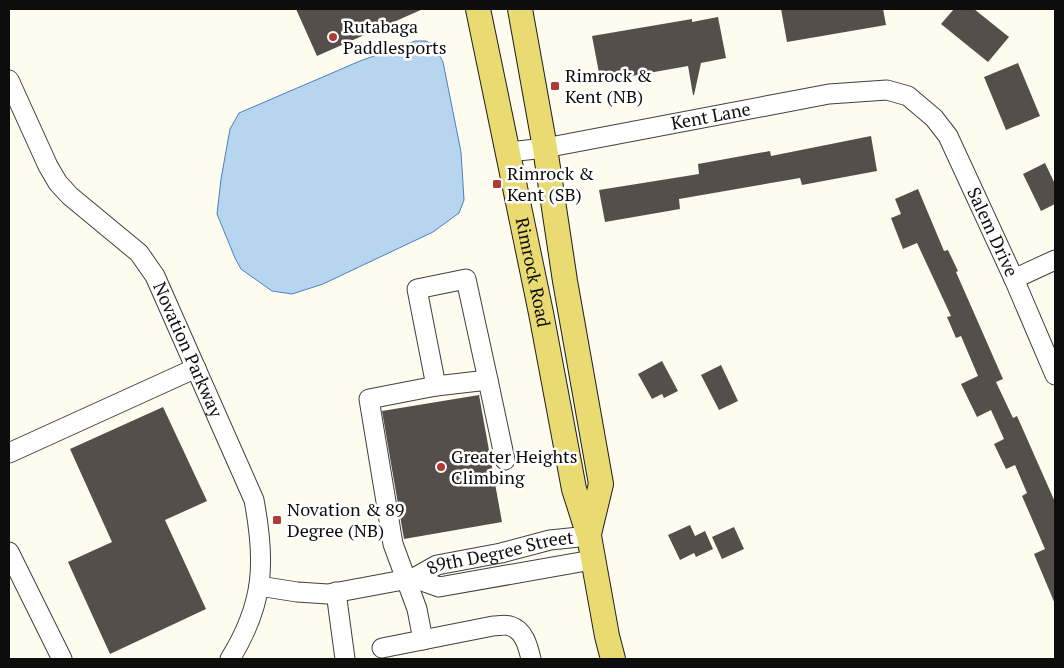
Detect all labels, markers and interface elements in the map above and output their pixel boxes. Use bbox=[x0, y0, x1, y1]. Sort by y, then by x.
place label: Rutabaga Paddlesports bbox=[343, 14, 447, 59]
marker: Rutabaga Paddlesports bbox=[327, 31, 339, 43]
place label: Rimrock & Kent (NB) bbox=[565, 63, 652, 108]
marker: Rimrock & Kent (NB) bbox=[549, 80, 561, 92]
street label: Kent Lane bbox=[669, 96, 752, 135]
place label: Rimrock & Kent (SB) bbox=[507, 161, 594, 206]
marker: Rimrock & Kent (SB) bbox=[491, 178, 503, 190]
street label: Salem Drive bbox=[962, 183, 1024, 280]
street label: Rimrock Road bbox=[510, 215, 556, 329]
street label: Novation Parkway bbox=[148, 278, 229, 422]
place label: Greater Heights Climbing bbox=[451, 444, 578, 489]
marker: Greater Heights Climbing bbox=[435, 461, 447, 473]
place label: Novation & 89 Degree (NB) bbox=[287, 497, 404, 542]
marker: Novation & 89 Degree (NB) bbox=[271, 514, 283, 526]
street label: 89th Degree Street bbox=[422, 525, 575, 580]

